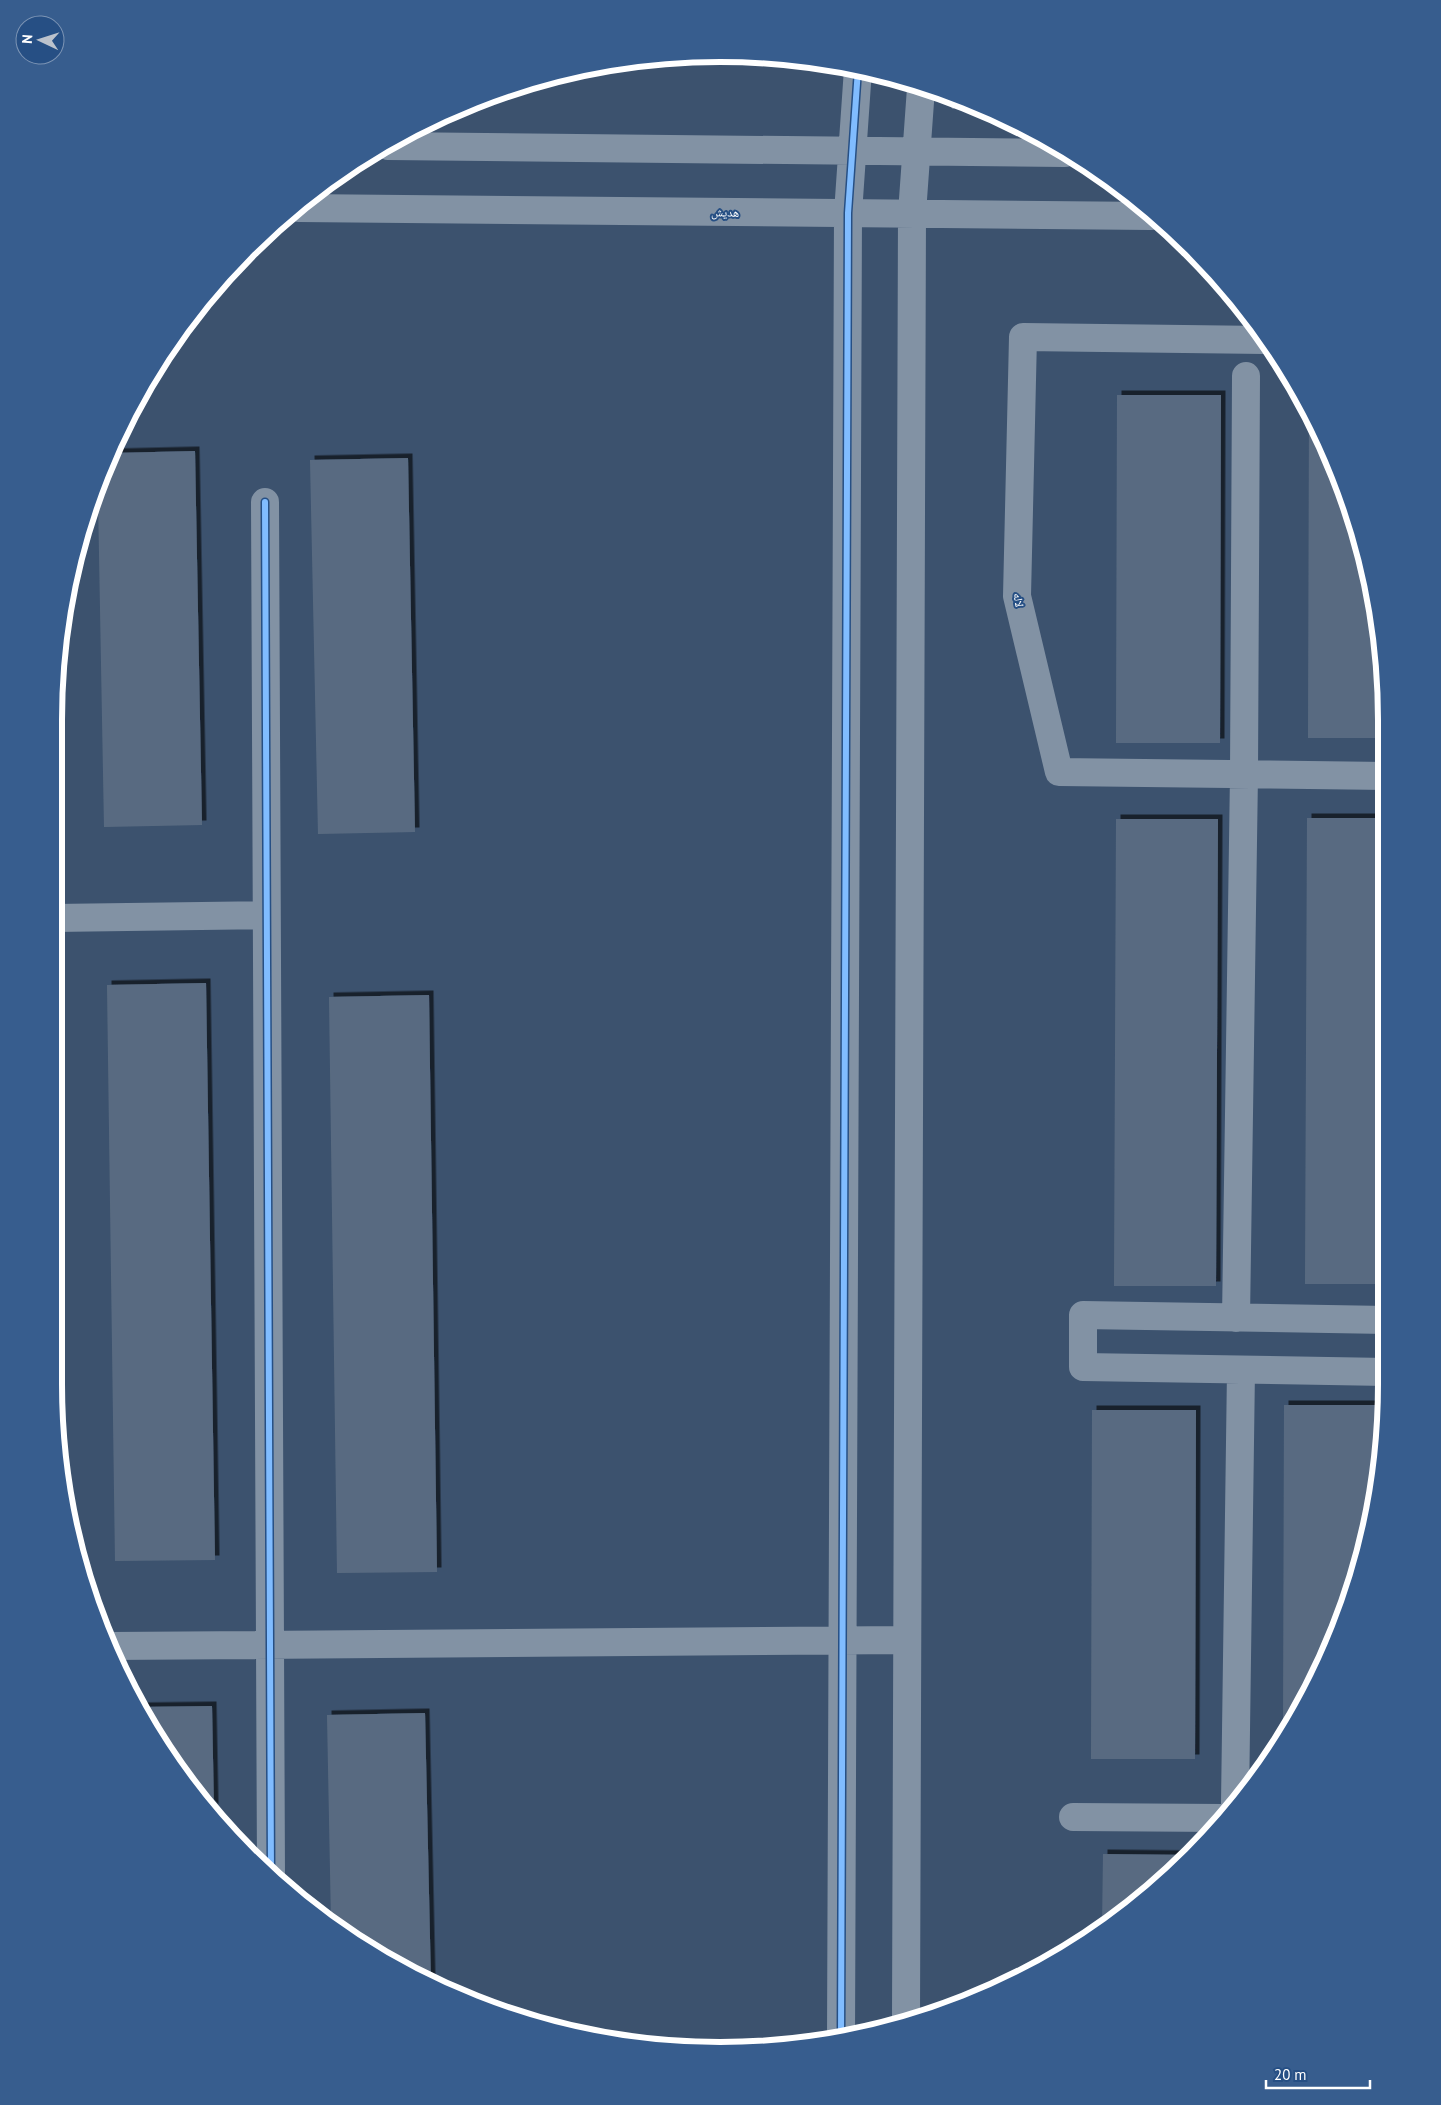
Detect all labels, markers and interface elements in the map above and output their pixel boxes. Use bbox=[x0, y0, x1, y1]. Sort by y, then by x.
north arrow bbox=[15, 15, 65, 65]
text: N bbox=[18, 34, 36, 44]
street label: هدیش bbox=[711, 204, 739, 220]
street label: لاله bbox=[1011, 592, 1027, 608]
scale bar bbox=[1266, 2058, 1370, 2090]
text: 20 m bbox=[1274, 2065, 1307, 2084]

